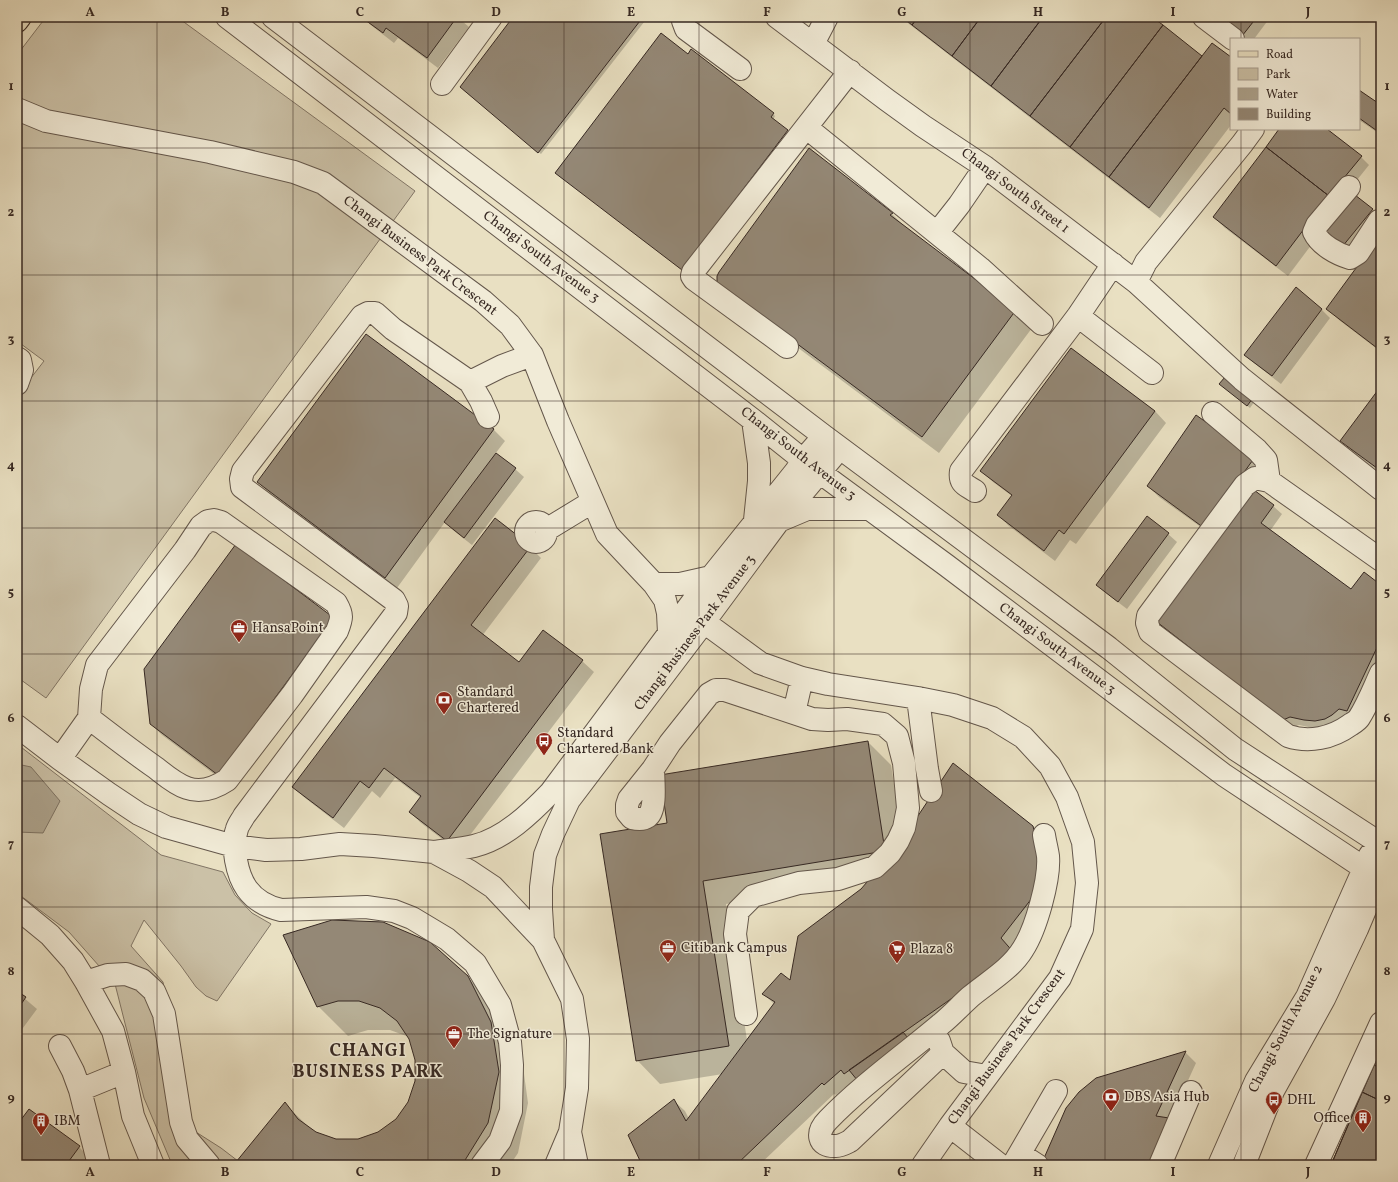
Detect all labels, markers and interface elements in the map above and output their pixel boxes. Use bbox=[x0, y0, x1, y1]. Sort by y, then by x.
text: A bbox=[85, 4, 95, 22]
text: B bbox=[221, 4, 230, 22]
text: C bbox=[356, 4, 364, 22]
text: D bbox=[491, 4, 501, 22]
text: E bbox=[627, 4, 635, 22]
text: F bbox=[763, 4, 771, 22]
text: G bbox=[897, 4, 907, 22]
text: H bbox=[1033, 4, 1043, 22]
text: I bbox=[1171, 4, 1176, 22]
text: J bbox=[1305, 4, 1311, 22]
legend bbox=[1230, 38, 1360, 130]
text: Road bbox=[1266, 47, 1293, 63]
text: Park bbox=[1266, 67, 1291, 83]
text: 1 bbox=[8, 78, 14, 96]
text: 1 bbox=[1384, 78, 1390, 96]
text: Water bbox=[1266, 87, 1298, 103]
text: Building bbox=[1266, 107, 1311, 123]
street label: Changi South Street 1 bbox=[957, 144, 1073, 238]
street label: Changi Business Park Crescent bbox=[339, 192, 501, 320]
text: 2 bbox=[8, 204, 15, 222]
text: 2 bbox=[1384, 204, 1391, 222]
street label: Changi South Avenue 3 bbox=[479, 207, 603, 307]
text: 3 bbox=[8, 331, 15, 349]
text: 3 bbox=[1384, 331, 1391, 349]
street label: Changi South Avenue 3 bbox=[736, 403, 860, 505]
text: 4 bbox=[7, 457, 15, 475]
text: 4 bbox=[1383, 457, 1391, 475]
street label: Changi Business Park Avenue 3 bbox=[630, 551, 760, 715]
text: 5 bbox=[8, 584, 14, 602]
text: 5 bbox=[1384, 584, 1390, 602]
street label: Changi South Avenue 3 bbox=[995, 599, 1119, 699]
office icon: HansaPoint bbox=[229, 618, 249, 643]
place label: HansaPoint bbox=[252, 619, 324, 638]
place label: Standard Chartered bbox=[457, 683, 519, 718]
bank icon: Standard Chartered bbox=[434, 690, 454, 715]
text: 6 bbox=[7, 710, 15, 728]
text: 6 bbox=[1383, 710, 1391, 728]
place label: Standard Chartered Bank bbox=[557, 724, 654, 759]
bus stop icon: Standard Chartered Bank bbox=[534, 731, 554, 756]
text: 7 bbox=[8, 836, 14, 854]
text: 7 bbox=[1384, 836, 1390, 854]
office icon: Citibank Campus bbox=[658, 938, 678, 963]
place label: Citibank Campus bbox=[681, 939, 787, 958]
supermarket icon: Plaza 8 bbox=[887, 939, 907, 964]
place label: Plaza 8 bbox=[910, 940, 953, 959]
street label: Changi South Avenue 2 bbox=[1244, 962, 1328, 1096]
text: 8 bbox=[7, 963, 15, 981]
text: 8 bbox=[1383, 963, 1391, 981]
street label: Changi Business Park Crescent bbox=[944, 965, 1070, 1129]
office icon: The Signature bbox=[444, 1024, 464, 1049]
place label: The Signature bbox=[467, 1025, 553, 1044]
district label: CHANGI BUSINESS PARK bbox=[292, 1039, 444, 1085]
bank icon: DBS Asia Hub bbox=[1101, 1087, 1121, 1112]
place label: DBS Asia Hub bbox=[1124, 1088, 1210, 1107]
text: 9 bbox=[7, 1089, 15, 1107]
text: 9 bbox=[1383, 1089, 1391, 1107]
bus stop icon: DHL bbox=[1264, 1090, 1284, 1115]
place label: DHL bbox=[1287, 1091, 1316, 1110]
building icon: Office bbox=[1353, 1108, 1373, 1133]
place label: Office bbox=[1314, 1109, 1350, 1128]
building icon: IBM bbox=[31, 1111, 51, 1136]
place label: IBM bbox=[54, 1112, 81, 1131]
text: A bbox=[85, 1164, 95, 1182]
text: B bbox=[221, 1164, 230, 1182]
text: C bbox=[356, 1164, 364, 1182]
text: D bbox=[491, 1164, 501, 1182]
text: E bbox=[627, 1164, 635, 1182]
text: F bbox=[763, 1164, 771, 1182]
text: G bbox=[897, 1164, 907, 1182]
text: H bbox=[1033, 1164, 1043, 1182]
text: I bbox=[1171, 1164, 1176, 1182]
text: J bbox=[1305, 1164, 1311, 1182]

